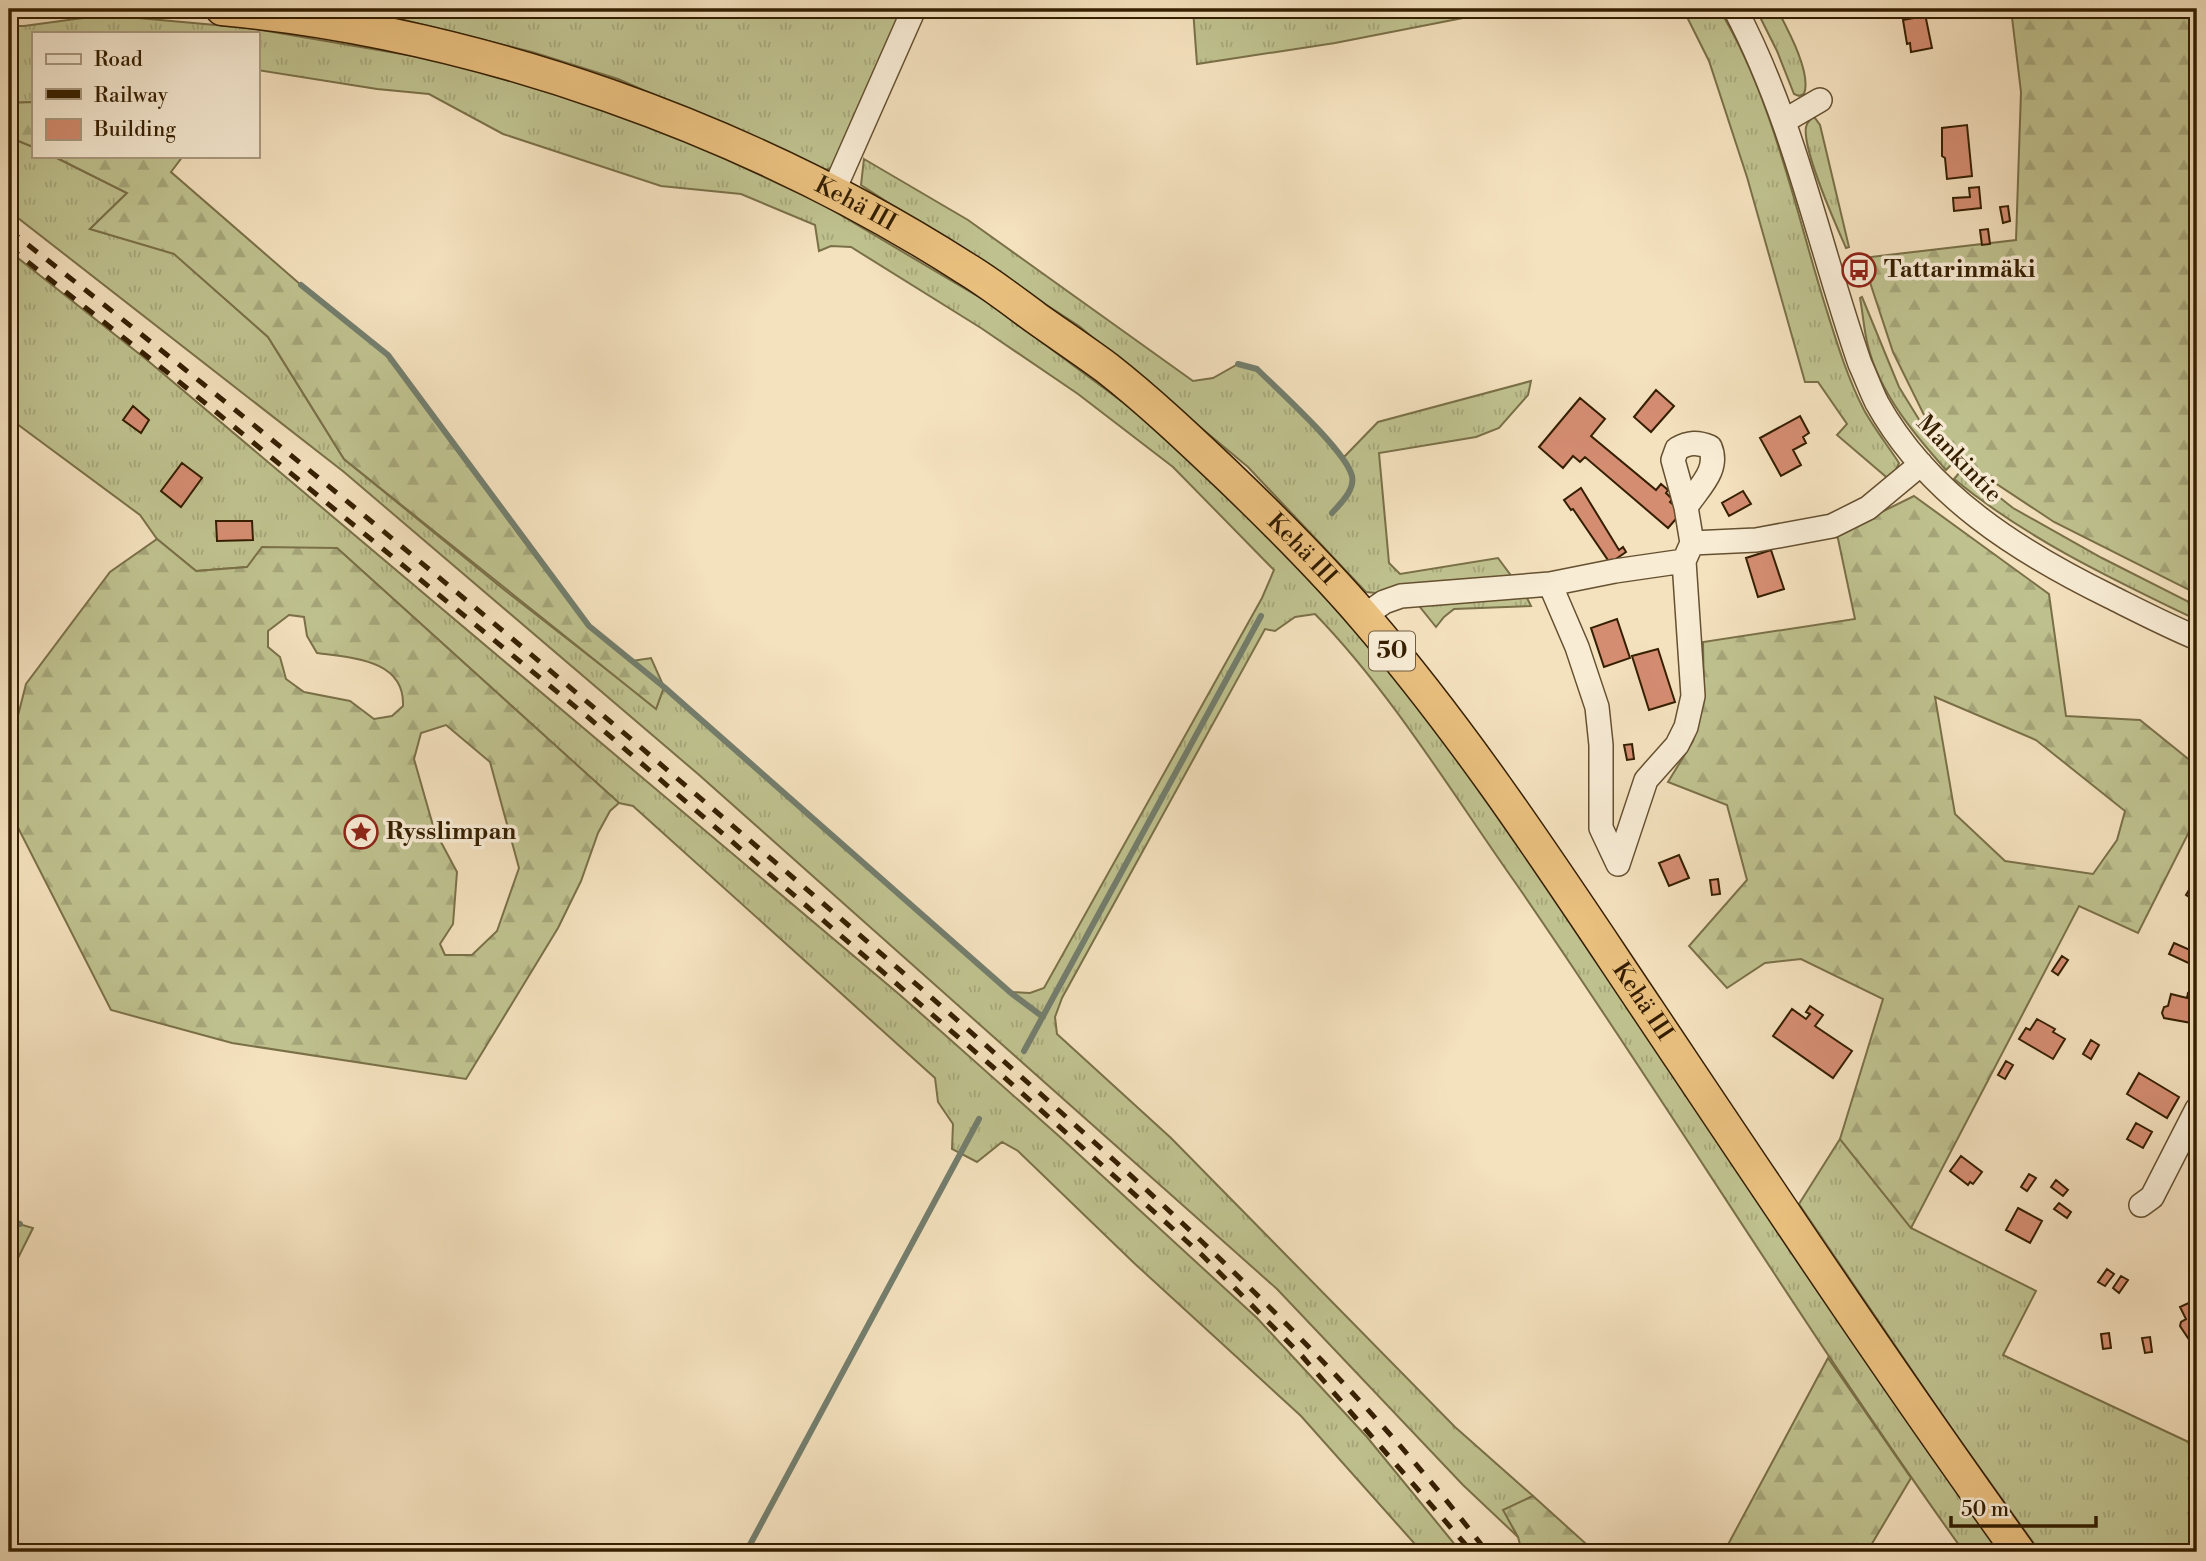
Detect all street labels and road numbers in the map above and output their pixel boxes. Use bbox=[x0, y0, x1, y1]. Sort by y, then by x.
street label: Kehä III bbox=[810, 170, 902, 238]
street label: Mankintie bbox=[1910, 409, 2008, 509]
street label: Kehä III bbox=[1260, 507, 1343, 591]
road number: 50 bbox=[1369, 632, 1415, 670]
street label: Kehä III bbox=[1605, 957, 1679, 1047]

